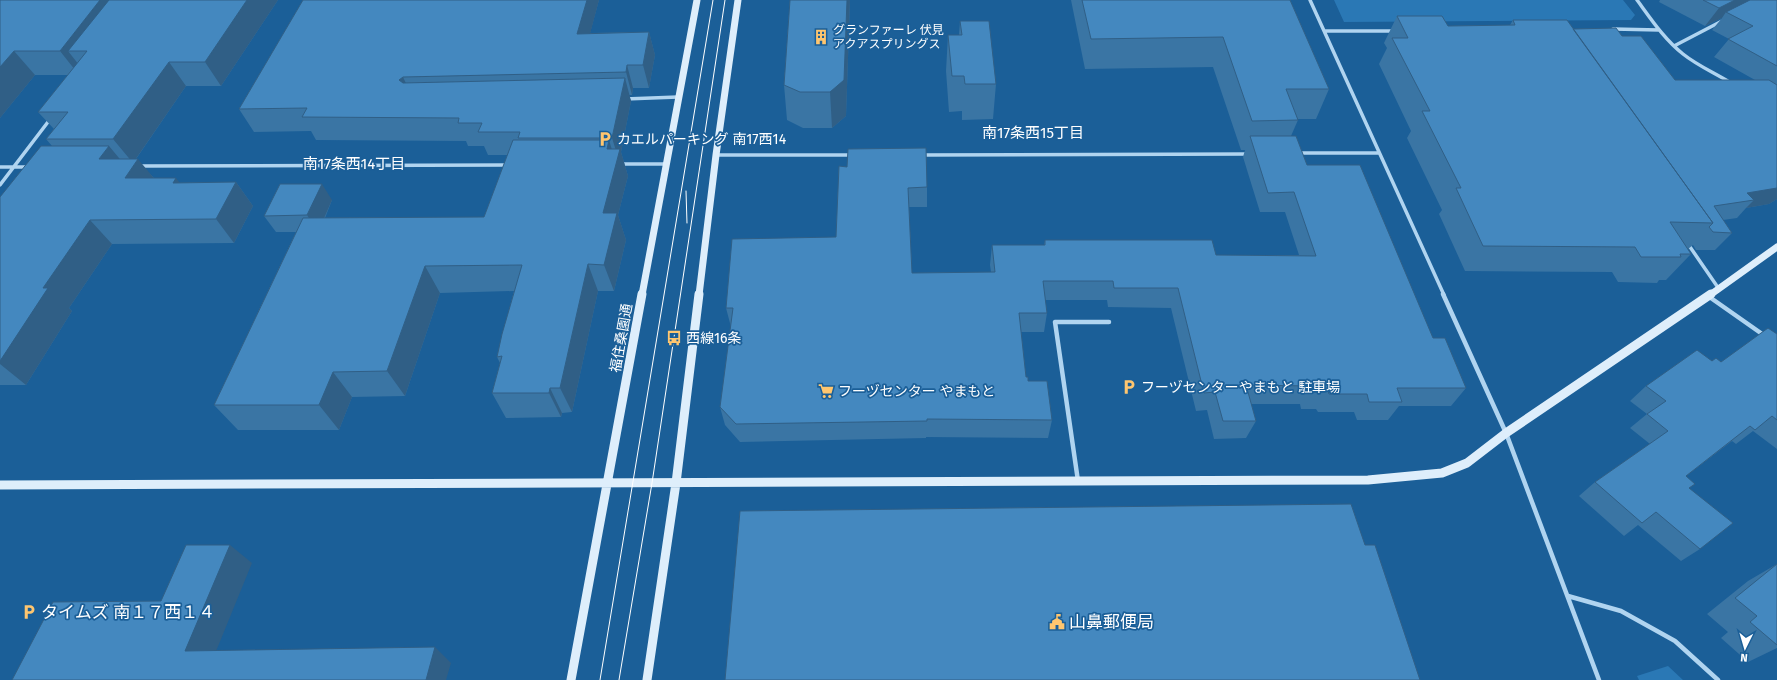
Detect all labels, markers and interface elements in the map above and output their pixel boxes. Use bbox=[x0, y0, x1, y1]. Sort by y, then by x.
place label: グランファーレ 伏見 アクアスプリングス bbox=[833, 23, 944, 51]
building icon: グランファーレ 伏見 アクアスプリングス bbox=[812, 28, 830, 46]
district label: 南17条西15丁目 bbox=[982, 124, 1084, 142]
parking icon: カエルパーキング 南17西14 bbox=[596, 130, 614, 148]
place label: カエルパーキング 南17西14 bbox=[617, 131, 787, 148]
district label: 南17条西14丁目 bbox=[303, 155, 405, 173]
street label: 福住桑園通 bbox=[607, 302, 636, 374]
bus stop icon: 西線16条 bbox=[665, 329, 683, 347]
place label: 西線16条 bbox=[686, 330, 742, 347]
parking icon: フーヅセンターやまもと 駐車場 bbox=[1120, 378, 1138, 396]
place label: フーヅセンターやまもと 駐車場 bbox=[1141, 379, 1340, 396]
supermarket icon: フーヅセンター やまもと bbox=[817, 382, 835, 400]
place label: フーヅセンター やまもと bbox=[838, 383, 995, 400]
place label: タイムズ 南１７西１４ bbox=[41, 602, 215, 623]
parking icon: タイムズ 南１７西１４ bbox=[20, 603, 38, 621]
place label: 山鼻郵便局 bbox=[1069, 612, 1154, 633]
public building icon: 山鼻郵便局 bbox=[1048, 613, 1066, 631]
north arrow bbox=[1725, 628, 1765, 668]
text: N bbox=[1740, 651, 1748, 664]

